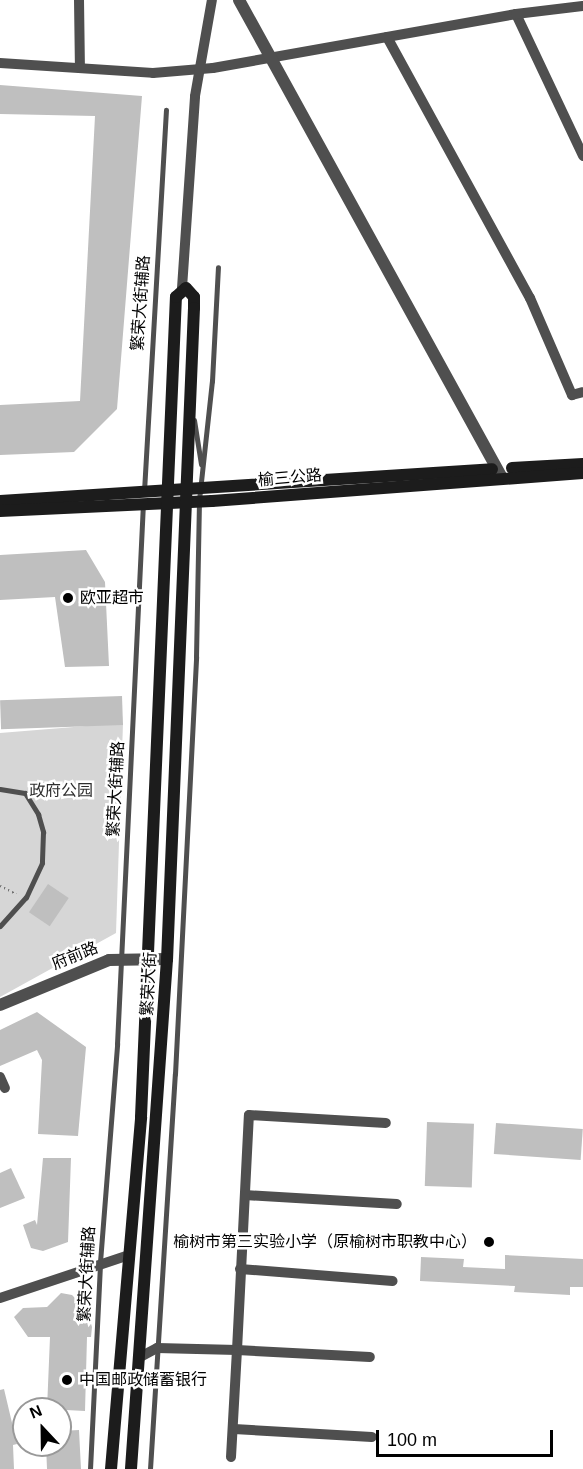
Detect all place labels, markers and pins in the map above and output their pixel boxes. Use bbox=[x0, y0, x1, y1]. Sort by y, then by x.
place label: 欧亚超市 bbox=[80, 588, 144, 608]
marker: 欧亚超市 bbox=[61, 591, 75, 605]
place label: 榆树市第三实验小学（原榆树市职教中心） bbox=[173, 1232, 477, 1252]
marker: 榆树市第三实验小学（原榆树市职教中心） bbox=[482, 1235, 496, 1249]
place label: 中国邮政储蓄银行 bbox=[79, 1370, 207, 1390]
marker: 中国邮政储蓄银行 bbox=[60, 1373, 74, 1387]

